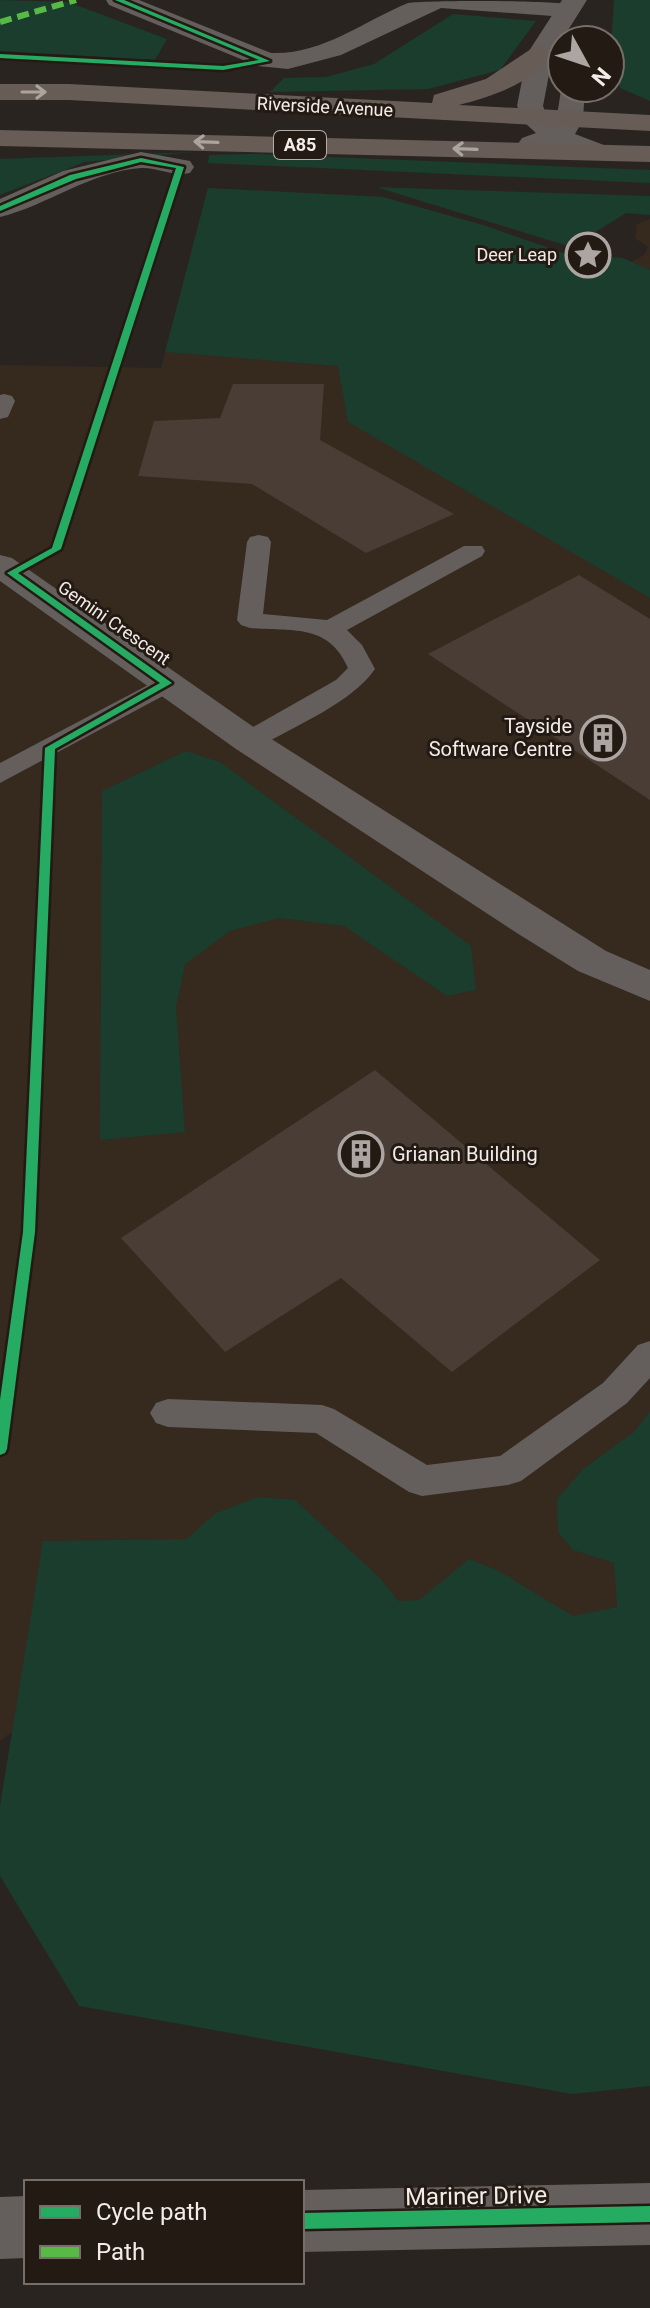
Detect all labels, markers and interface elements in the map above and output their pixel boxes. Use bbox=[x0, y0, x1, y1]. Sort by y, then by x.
north arrow bbox=[546, 24, 626, 104]
text: N bbox=[586, 63, 616, 91]
one-way arrow bbox=[20, 84, 47, 100]
street label: Riverside Avenue bbox=[256, 92, 394, 121]
road number: A85 bbox=[274, 131, 326, 159]
one-way arrow bbox=[193, 134, 220, 150]
one-way arrow bbox=[452, 142, 479, 157]
place icon: Deer Leap bbox=[564, 231, 612, 279]
place label: Deer Leap bbox=[476, 244, 557, 265]
street label: Gemini Crescent bbox=[54, 576, 174, 669]
place label: Tayside Software Centre bbox=[429, 714, 572, 761]
building icon: Tayside Software Centre bbox=[579, 714, 627, 762]
building icon: Grianan Building bbox=[337, 1130, 385, 1178]
place label: Grianan Building bbox=[392, 1142, 538, 1166]
legend bbox=[24, 2180, 304, 2284]
street label: Mariner Drive bbox=[405, 2181, 547, 2211]
text: Cycle path bbox=[96, 2198, 208, 2226]
text: Path bbox=[96, 2238, 145, 2266]

